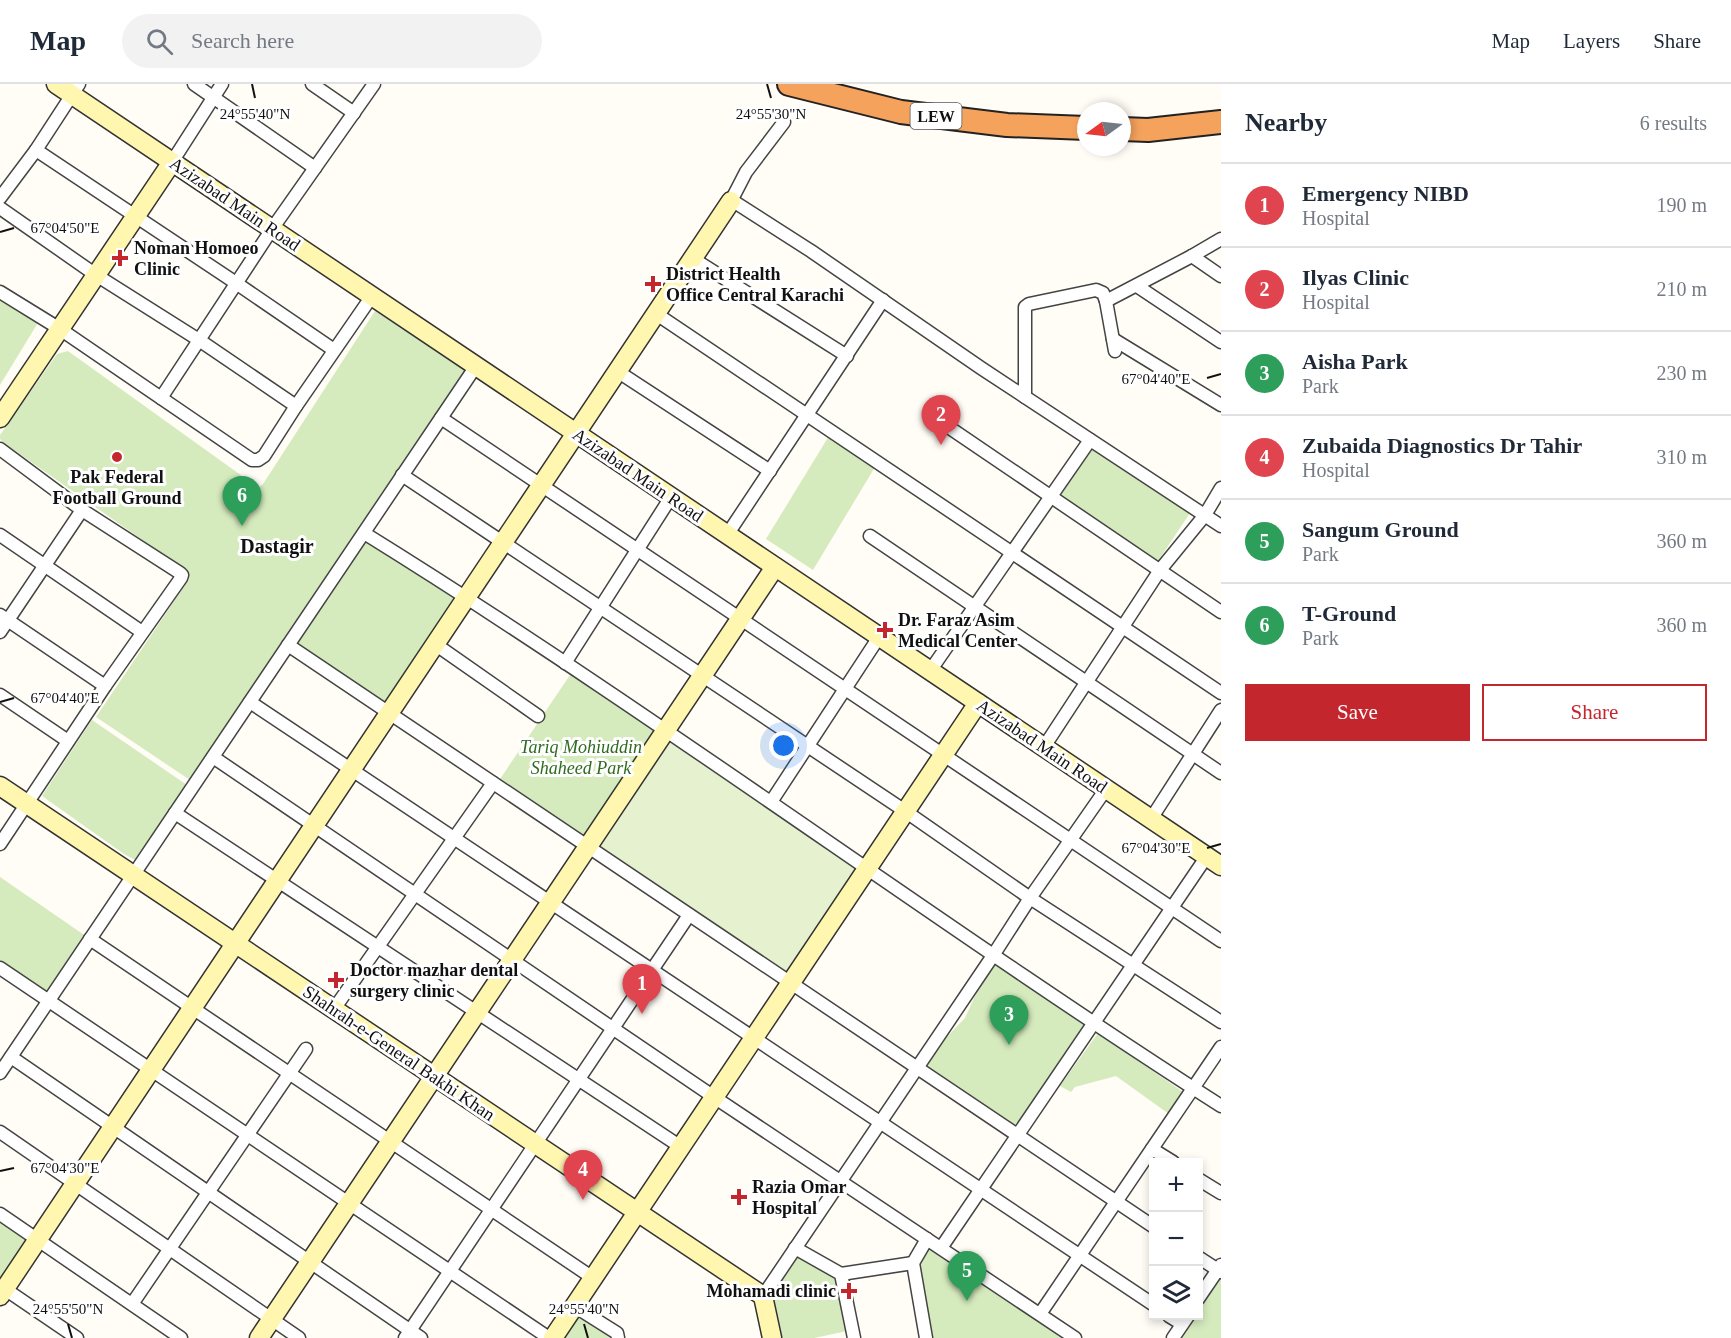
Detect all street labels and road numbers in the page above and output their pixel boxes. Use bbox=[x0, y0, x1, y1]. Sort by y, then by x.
road number: LEW bbox=[910, 103, 962, 129]
street label: Azizabad Main Road bbox=[166, 153, 304, 255]
street label: Azizabad Main Road bbox=[569, 424, 707, 526]
street label: Azizabad Main Road bbox=[973, 695, 1111, 797]
street label: Shahrah-e-General Bakhi Khan bbox=[299, 981, 499, 1125]

